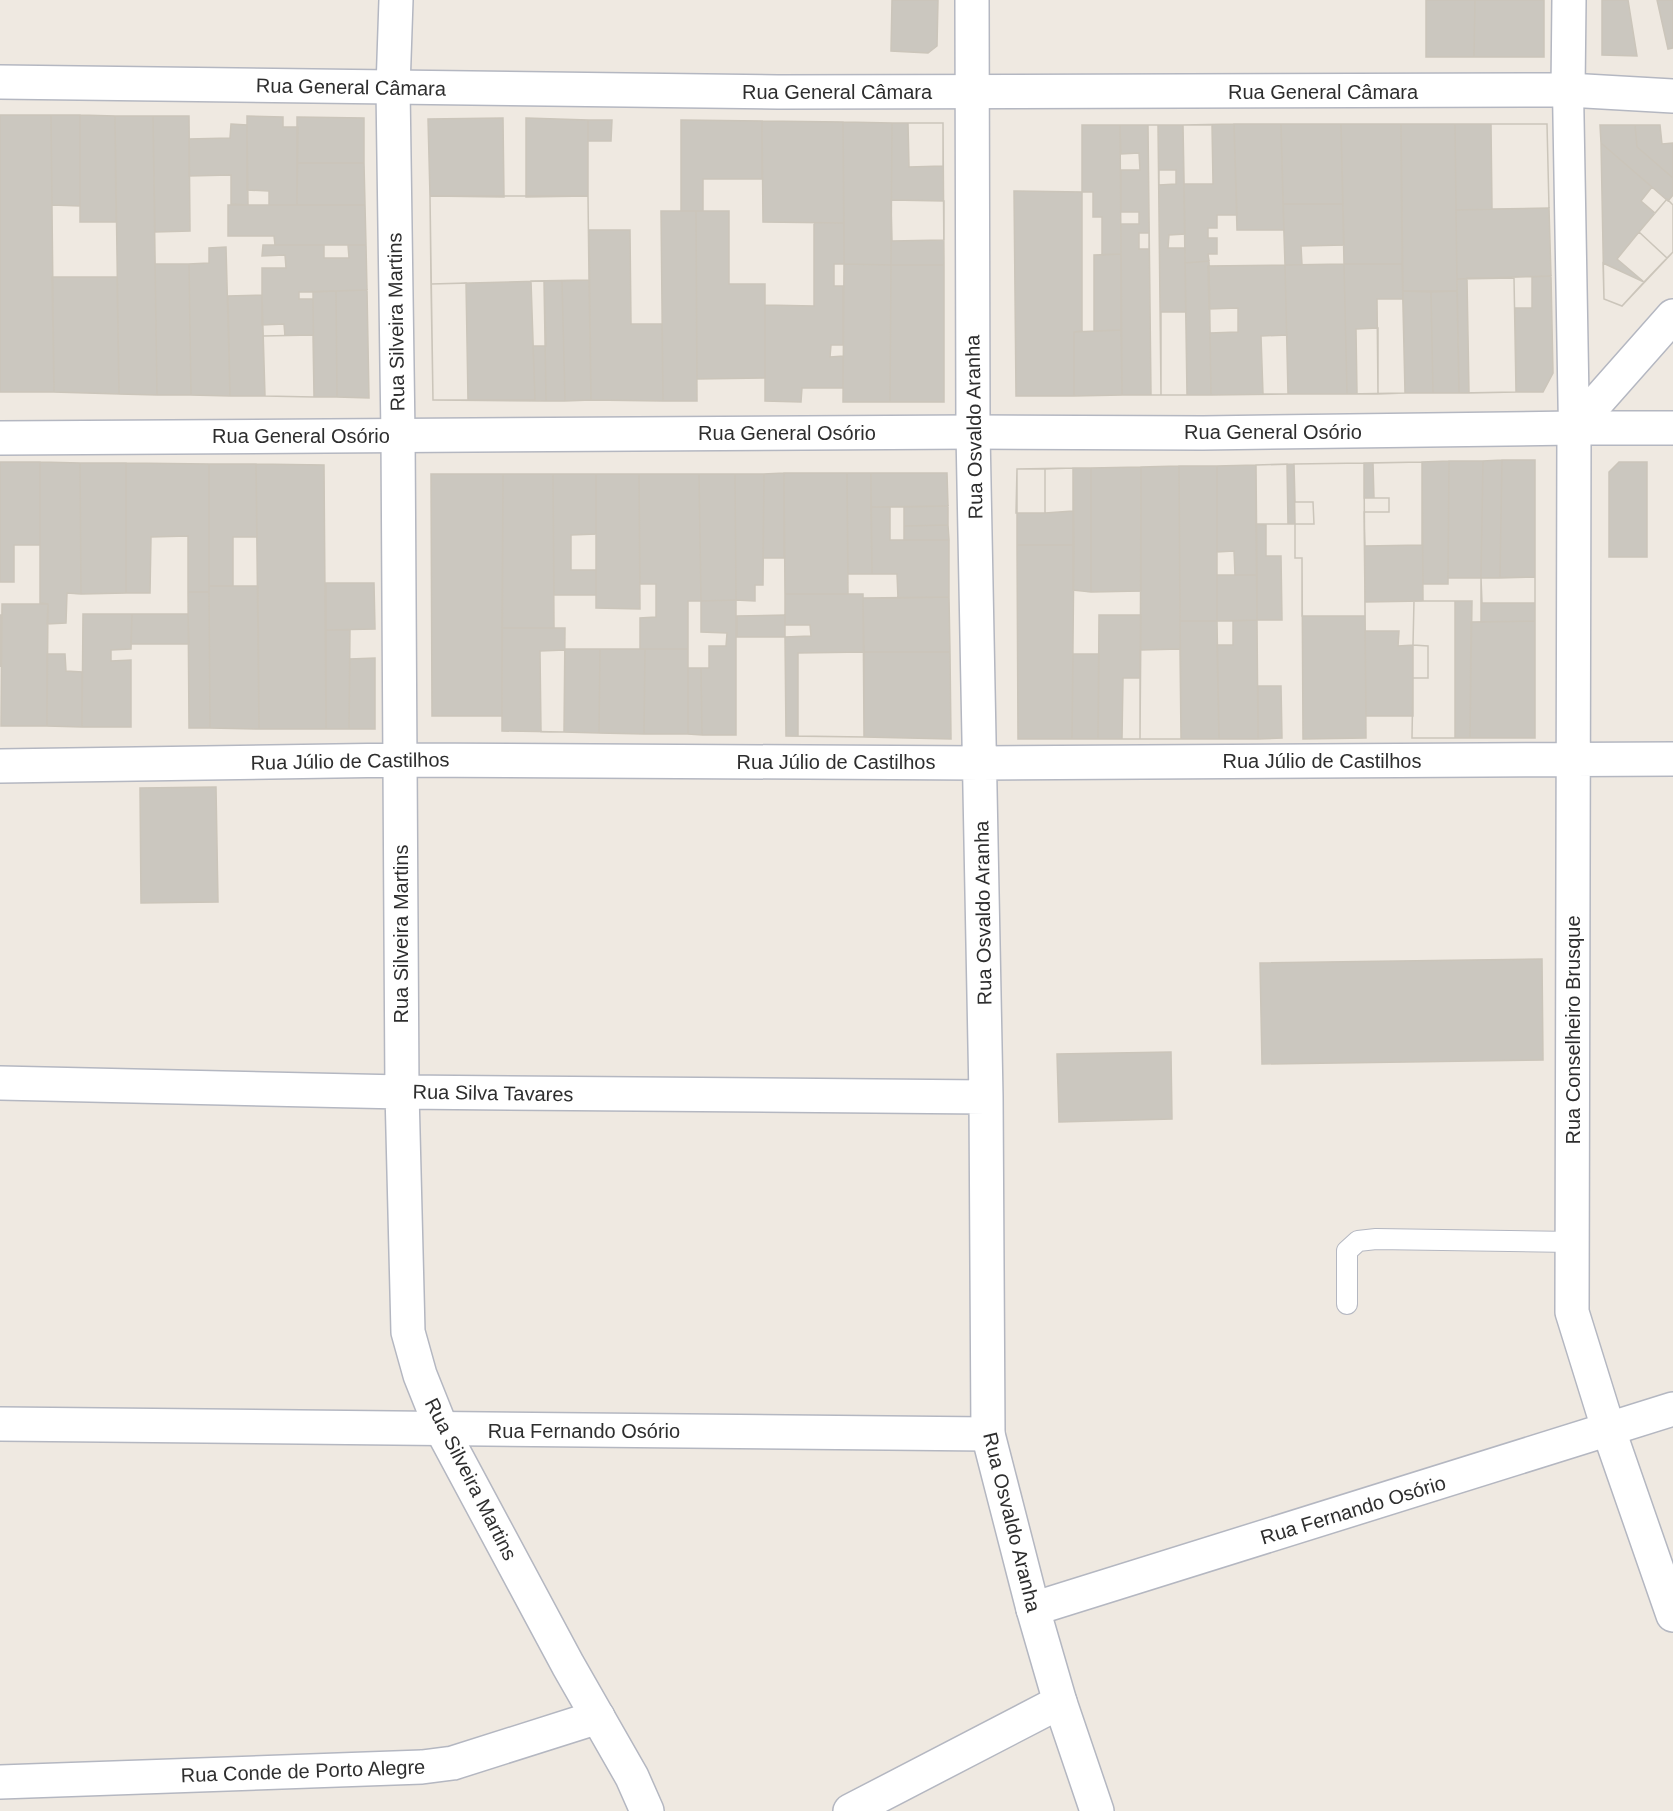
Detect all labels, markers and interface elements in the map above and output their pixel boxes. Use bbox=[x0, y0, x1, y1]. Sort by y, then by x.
street label: Rua General Câmara bbox=[256, 74, 447, 100]
street label: Rua General Câmara bbox=[742, 81, 933, 103]
street label: Rua General Câmara bbox=[1228, 81, 1419, 103]
street label: Rua Silveira Martins bbox=[383, 232, 409, 412]
street label: Rua Osvaldo Aranha bbox=[961, 334, 987, 519]
street label: Rua General Osório bbox=[1184, 421, 1362, 443]
street label: Rua General Osório bbox=[698, 422, 876, 444]
street label: Rua General Osório bbox=[212, 425, 390, 447]
street label: Rua Júlio de Castilhos bbox=[250, 748, 450, 774]
street label: Rua Júlio de Castilhos bbox=[1223, 750, 1422, 772]
street label: Rua Júlio de Castilhos bbox=[737, 751, 936, 773]
street label: Rua Osvaldo Aranha bbox=[970, 820, 996, 1005]
street label: Rua Silveira Martins bbox=[390, 845, 412, 1023]
street label: Rua Conselheiro Brusque bbox=[1562, 915, 1584, 1145]
street label: Rua Silva Tavares bbox=[412, 1081, 574, 1105]
street label: Rua Silveira Martins bbox=[421, 1394, 521, 1564]
street label: Rua Fernando Osório bbox=[488, 1420, 680, 1442]
street label: Rua Osvaldo Aranha bbox=[979, 1430, 1045, 1615]
street label: Rua Fernando Osório bbox=[1258, 1471, 1448, 1549]
street label: Rua Conde de Porto Alegre bbox=[180, 1756, 426, 1786]

